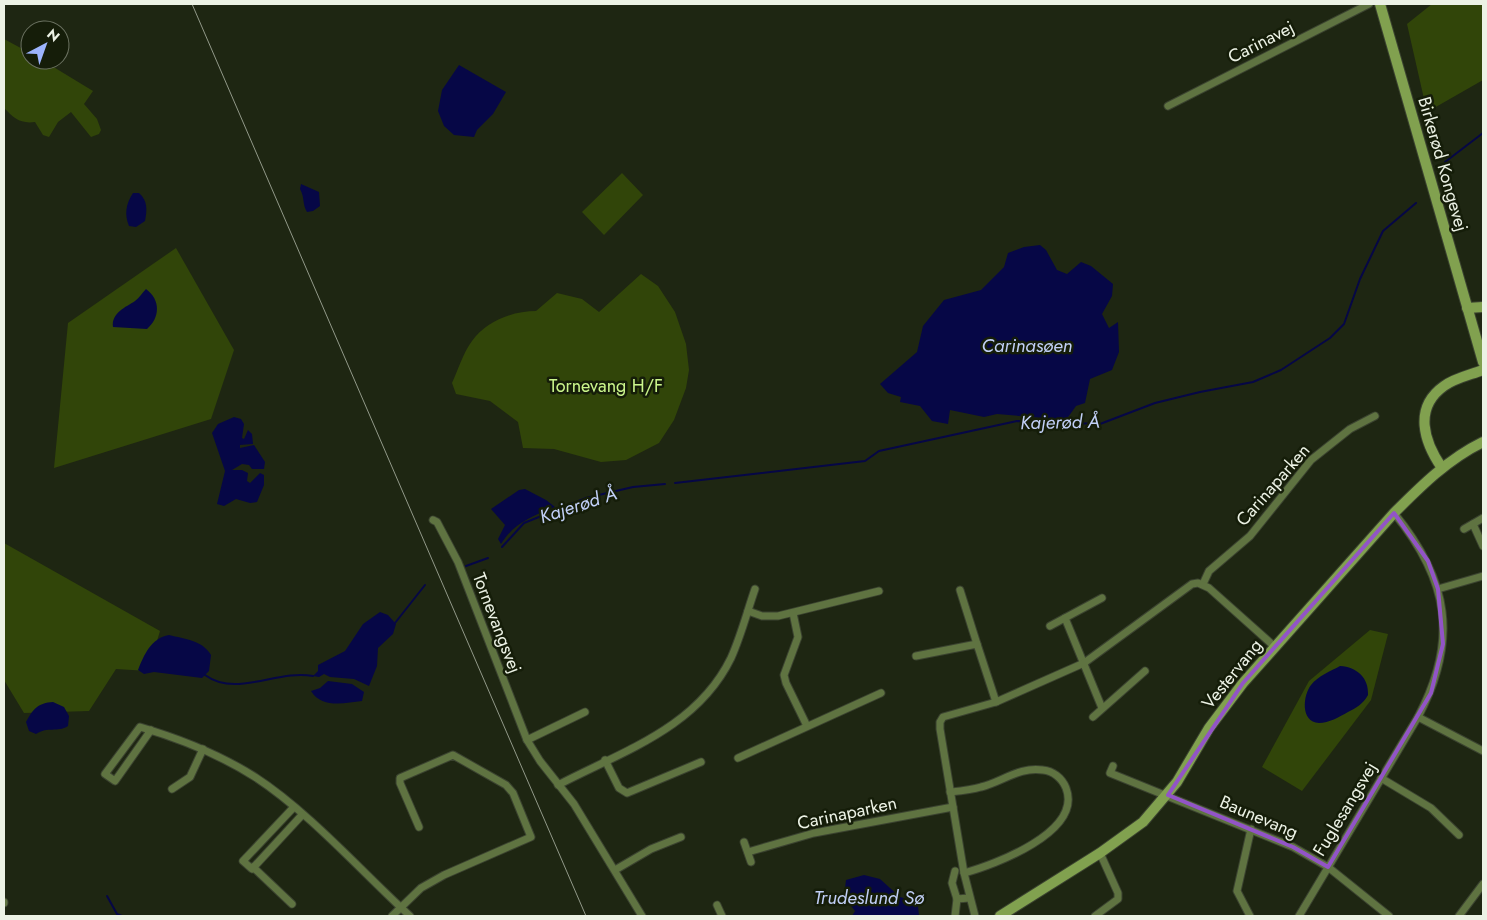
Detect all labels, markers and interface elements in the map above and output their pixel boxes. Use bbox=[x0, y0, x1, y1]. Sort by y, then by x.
street label: Carinavej bbox=[1223, 14, 1299, 70]
north arrow bbox=[20, 20, 70, 70]
text: N bbox=[43, 24, 64, 46]
street label: Birkerød Kongevej bbox=[1411, 94, 1475, 234]
water label: Carinasøen bbox=[981, 332, 1073, 359]
park label: Tornevang H/F bbox=[549, 373, 663, 399]
water label: Kajerød Å bbox=[1020, 408, 1100, 436]
street label: Carinaparken bbox=[1230, 438, 1316, 532]
water label: Kajerød Å bbox=[536, 480, 620, 530]
street label: Tornevangsvej bbox=[466, 569, 528, 677]
street label: Vestervang bbox=[1196, 633, 1268, 715]
street label: Fuglesangsvej bbox=[1307, 757, 1383, 861]
street label: Baunevang bbox=[1216, 789, 1302, 845]
street label: Carinaparken bbox=[795, 790, 899, 836]
water label: Trudeslund Sø bbox=[814, 884, 925, 911]

